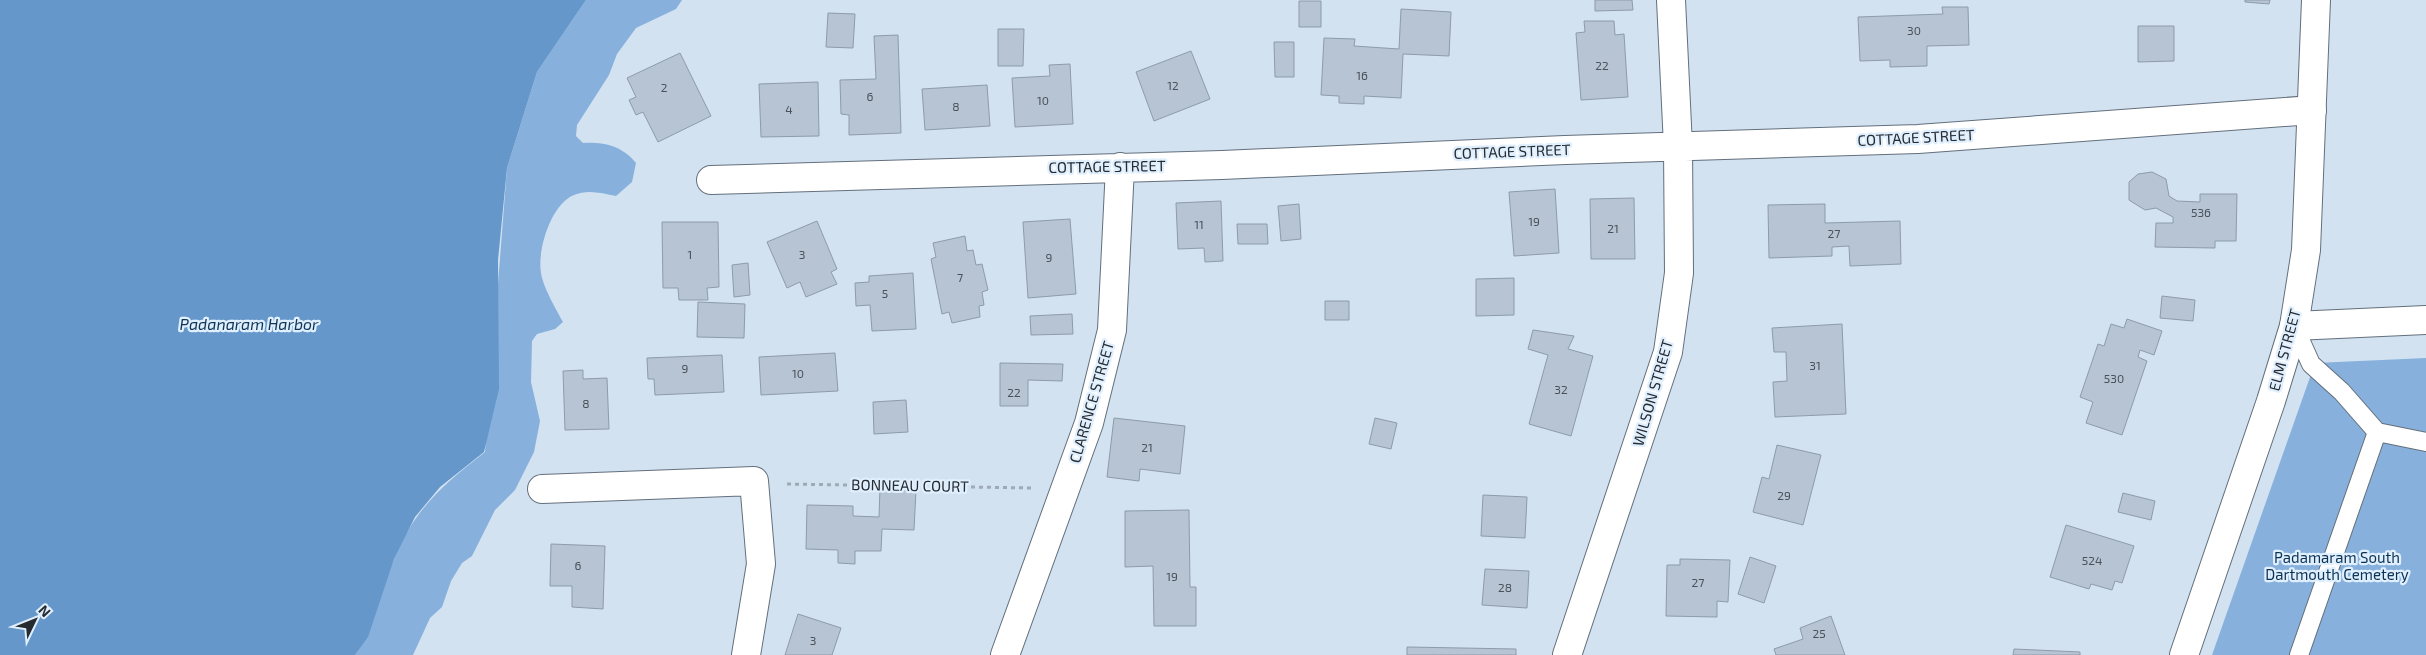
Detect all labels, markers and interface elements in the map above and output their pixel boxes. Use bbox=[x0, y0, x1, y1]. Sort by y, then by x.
house number: 30 bbox=[1907, 23, 1921, 37]
house number: 22 bbox=[1595, 58, 1609, 72]
house number: 16 bbox=[1356, 68, 1368, 82]
house number: 12 bbox=[1167, 78, 1179, 92]
house number: 2 bbox=[661, 80, 668, 94]
house number: 6 bbox=[867, 89, 874, 103]
house number: 10 bbox=[1037, 93, 1049, 107]
house number: 8 bbox=[952, 99, 960, 113]
house number: 4 bbox=[785, 102, 793, 116]
street label: COTTAGE STREET bbox=[1857, 125, 1975, 149]
street label: COTTAGE STREET bbox=[1453, 140, 1571, 162]
street label: COTTAGE STREET bbox=[1048, 156, 1166, 176]
house number: 536 bbox=[2191, 205, 2211, 219]
house number: 19 bbox=[1528, 214, 1540, 228]
house number: 11 bbox=[1194, 217, 1204, 231]
house number: 21 bbox=[1607, 221, 1619, 235]
house number: 27 bbox=[1828, 226, 1840, 240]
house number: 1 bbox=[688, 247, 692, 261]
house number: 3 bbox=[799, 247, 805, 261]
house number: 9 bbox=[1046, 250, 1053, 264]
house number: 7 bbox=[957, 270, 963, 284]
house number: 5 bbox=[882, 286, 888, 300]
street label: ELM STREET bbox=[2264, 306, 2304, 393]
water label: Padanaram Harbor bbox=[180, 314, 319, 333]
street label: WILSON STREET bbox=[1628, 337, 1676, 448]
street label: CLARENCE STREET bbox=[1065, 338, 1117, 465]
house number: 31 bbox=[1809, 358, 1821, 372]
house number: 9 bbox=[682, 361, 689, 375]
house number: 10 bbox=[792, 366, 804, 380]
house number: 530 bbox=[2104, 371, 2124, 385]
house number: 32 bbox=[1554, 382, 1568, 396]
house number: 22 bbox=[1007, 385, 1021, 399]
house number: 8 bbox=[582, 396, 590, 410]
house number: 21 bbox=[1141, 440, 1153, 454]
street label: BONNEAU COURT bbox=[851, 475, 969, 495]
house number: 29 bbox=[1777, 488, 1791, 502]
park label: Padamaram South Dartmouth Cemetery bbox=[2265, 548, 2409, 583]
house number: 524 bbox=[2082, 553, 2102, 567]
house number: 6 bbox=[575, 558, 582, 572]
house number: 19 bbox=[1166, 569, 1178, 583]
house number: 27 bbox=[1692, 575, 1704, 589]
house number: 28 bbox=[1498, 580, 1512, 594]
north arrow bbox=[10, 595, 60, 645]
text: N bbox=[35, 601, 55, 620]
house number: 25 bbox=[1812, 626, 1826, 640]
house number: 3 bbox=[810, 633, 816, 647]

